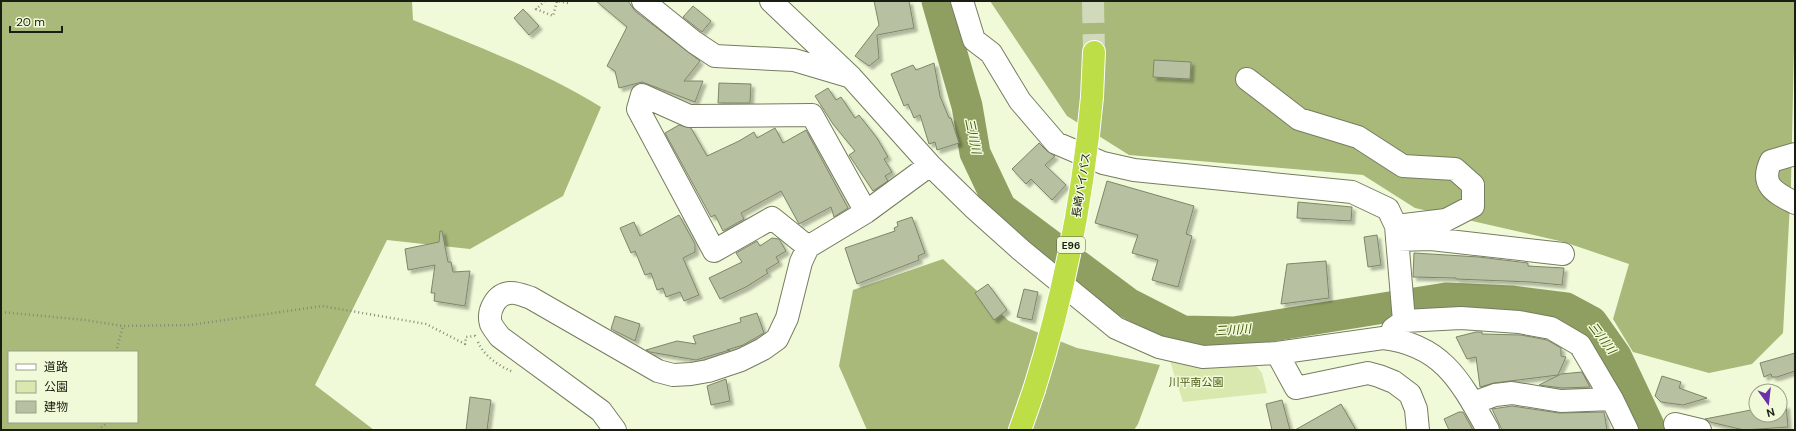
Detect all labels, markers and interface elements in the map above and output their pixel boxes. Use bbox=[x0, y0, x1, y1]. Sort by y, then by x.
scale bar bbox=[10, 8, 62, 34]
text: 20 m bbox=[16, 14, 45, 30]
water label: 三川川 bbox=[961, 117, 985, 157]
street label: 長崎バイパス bbox=[1069, 151, 1093, 219]
road number: E96 bbox=[1057, 237, 1085, 253]
water label: 三川川 bbox=[1585, 319, 1620, 359]
water label: 三川川 bbox=[1214, 321, 1254, 339]
legend bbox=[8, 351, 138, 423]
text: 道路 bbox=[44, 359, 68, 375]
park label: 川平南公園 bbox=[1169, 375, 1224, 389]
text: 公園 bbox=[44, 379, 68, 395]
north arrow bbox=[1748, 383, 1788, 423]
text: 建物 bbox=[44, 399, 68, 415]
text: N bbox=[1765, 405, 1776, 420]

